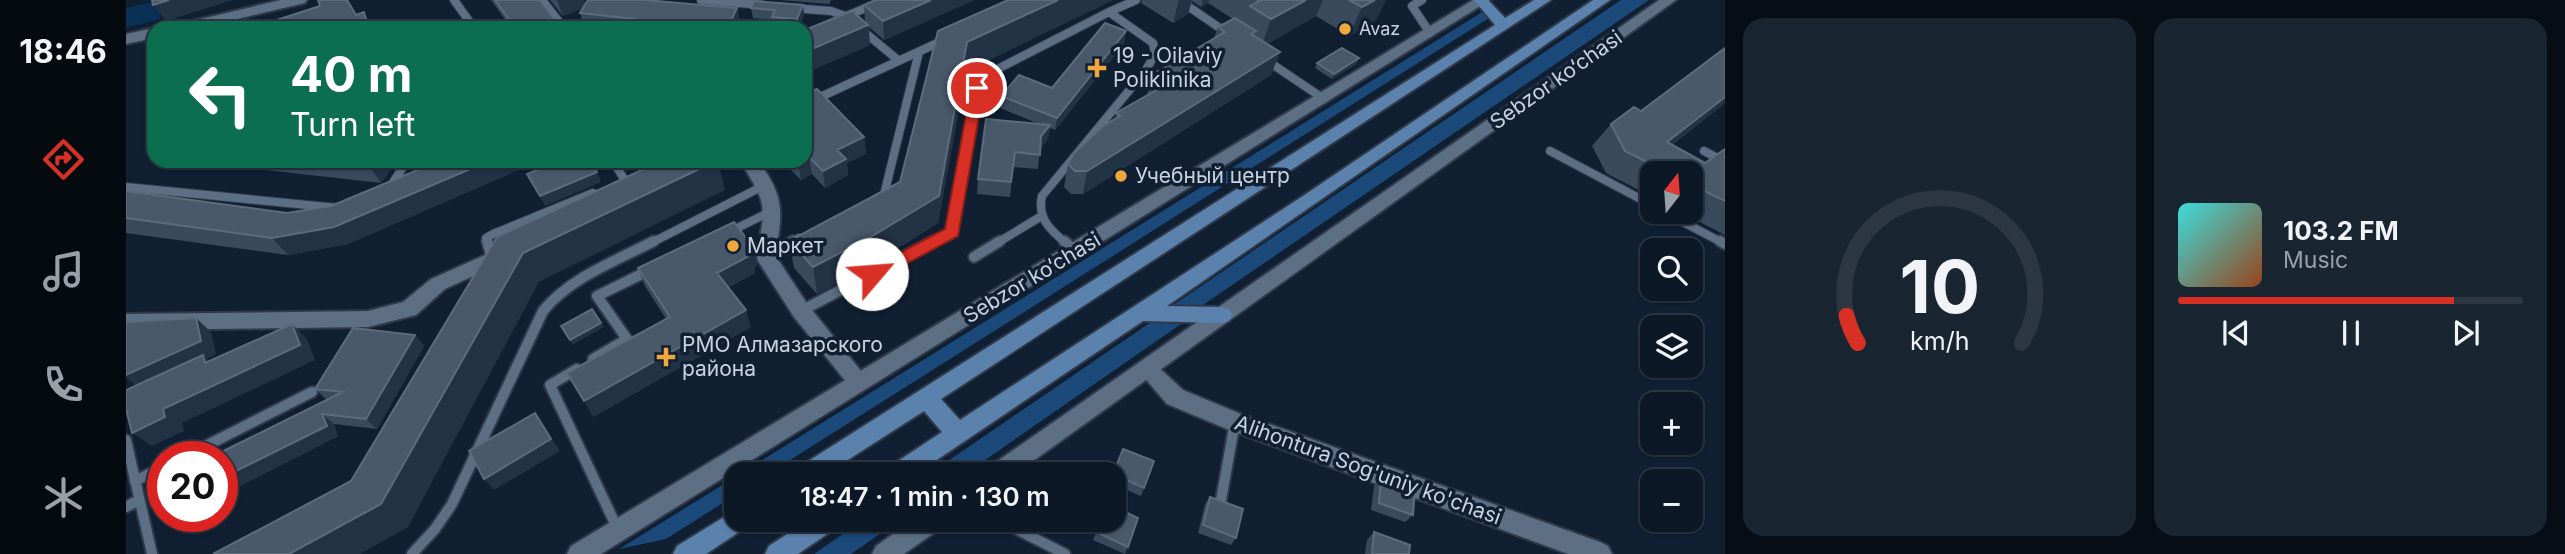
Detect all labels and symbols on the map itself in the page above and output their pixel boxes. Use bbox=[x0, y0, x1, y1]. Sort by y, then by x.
place label: Avaz bbox=[1359, 18, 1400, 39]
marker: Avaz bbox=[1337, 21, 1353, 37]
street label: Sebzor ko‘chasi bbox=[1485, 25, 1627, 134]
place label: 19 - Oilaviy Poliklinika bbox=[1113, 43, 1223, 92]
pin bbox=[947, 58, 1007, 118]
marker: 19 - Oilaviy Poliklinika bbox=[1087, 58, 1107, 78]
north arrow bbox=[1640, 161, 1703, 224]
place label: Учебный центр bbox=[1135, 163, 1290, 188]
marker: Учебный центр bbox=[1113, 168, 1129, 184]
street label: Sebzor ko‘chasi bbox=[959, 227, 1105, 328]
place label: Маркет bbox=[747, 233, 824, 258]
position arrow bbox=[835, 237, 909, 311]
marker: Маркет bbox=[725, 238, 741, 254]
place label: РМО Алмазарского района bbox=[682, 332, 883, 381]
marker: РМО Алмазарского района bbox=[656, 347, 676, 367]
street label: Alihontura Sog'uniy ko'chasi bbox=[1232, 410, 1505, 529]
speed limit sign: 20 bbox=[147, 441, 238, 532]

